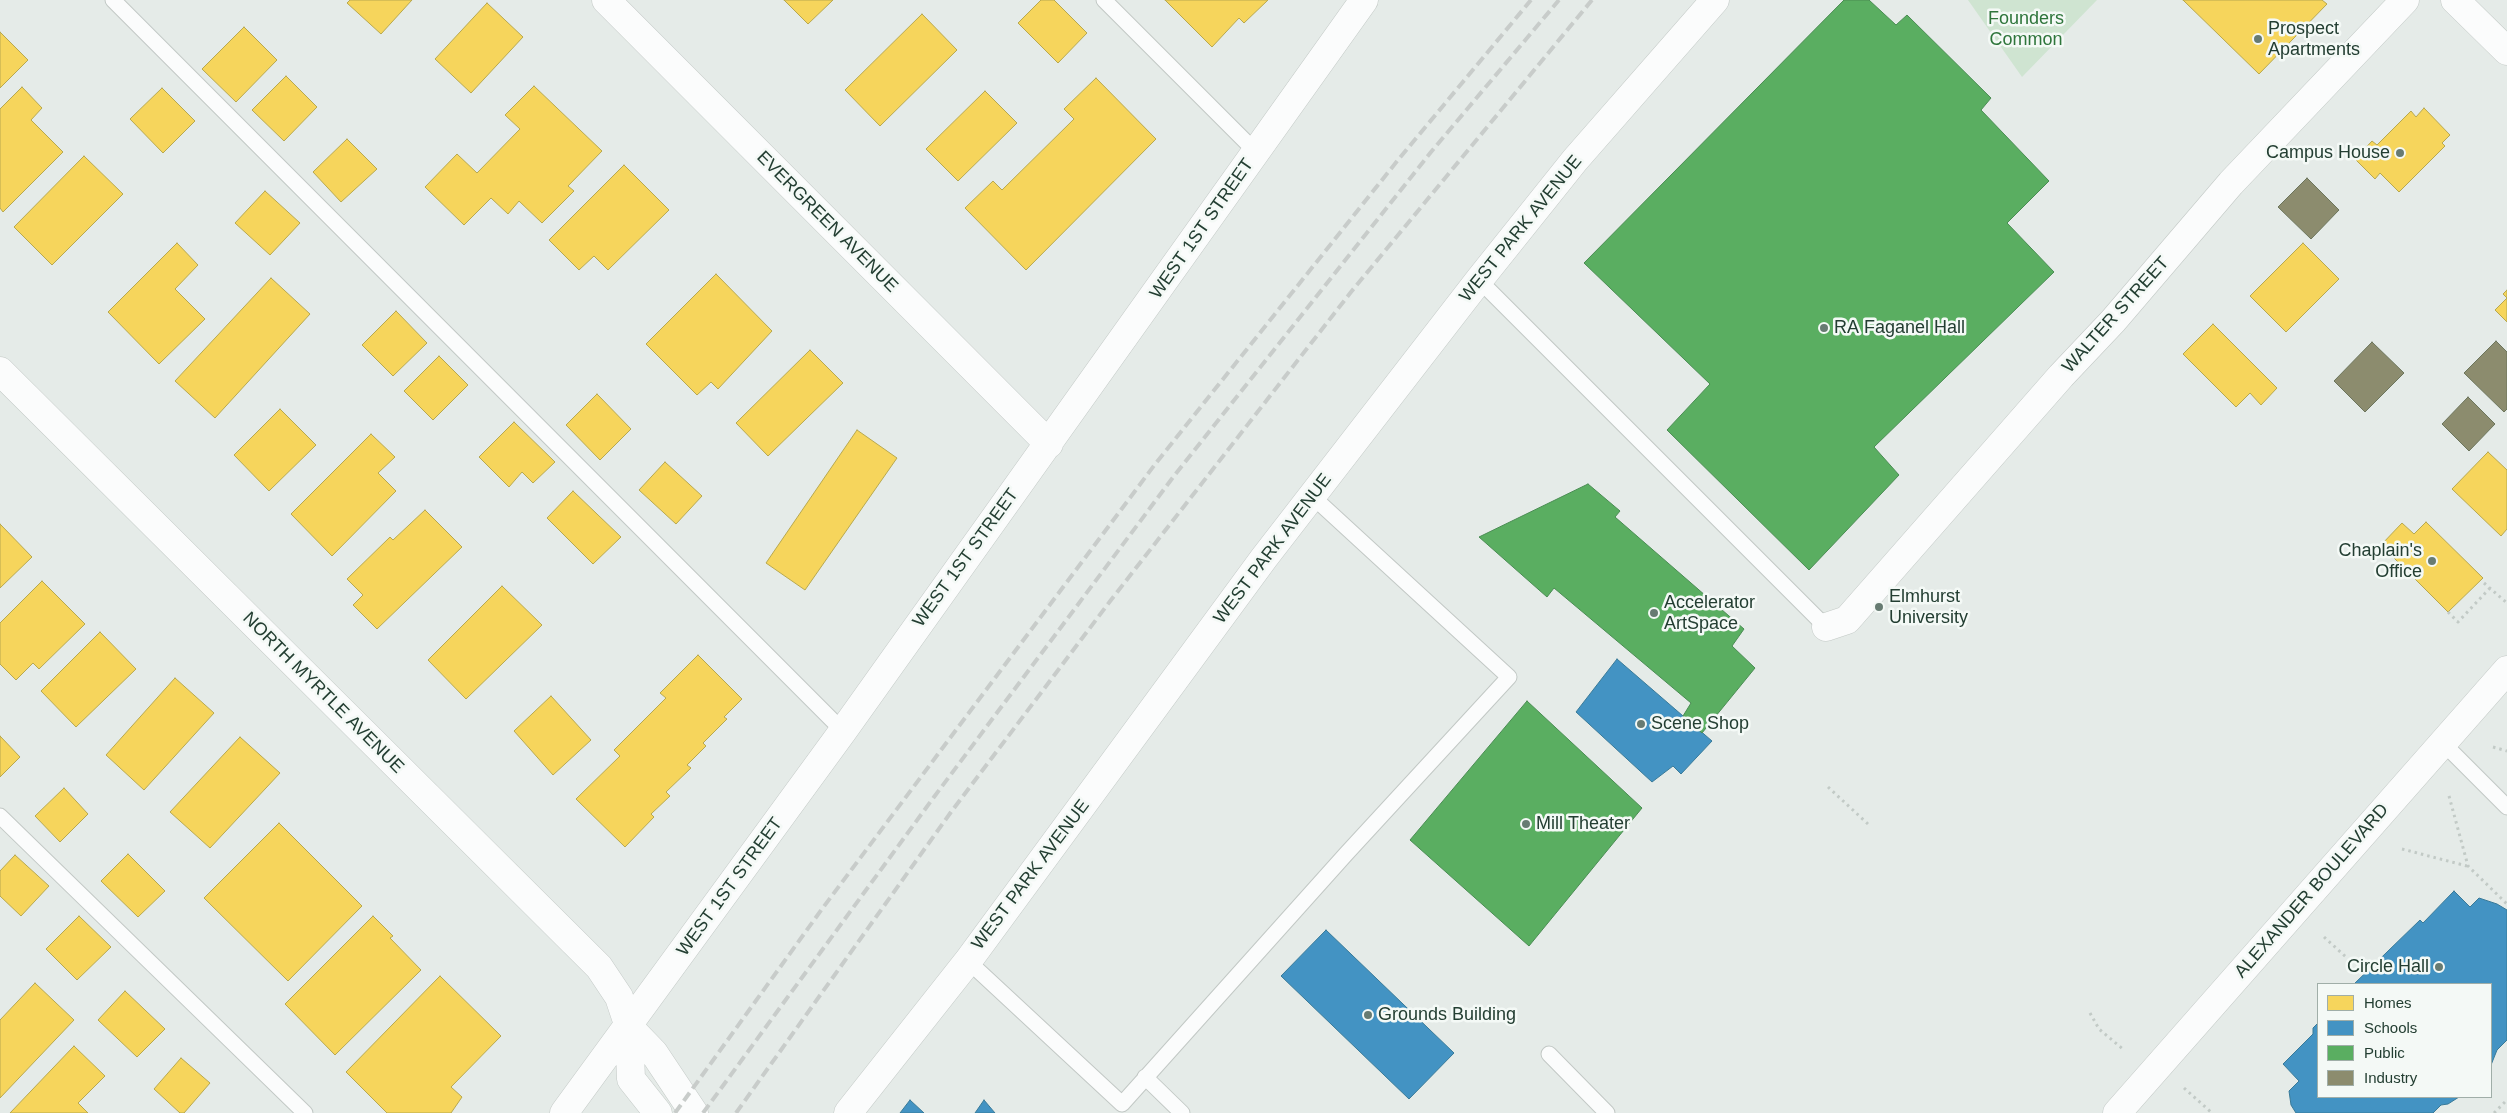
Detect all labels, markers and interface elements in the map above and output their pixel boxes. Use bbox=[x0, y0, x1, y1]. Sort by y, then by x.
park label: Founders Common bbox=[1988, 8, 2064, 50]
place label: Prospect Apartments bbox=[2268, 18, 2360, 60]
marker: Prospect Apartments bbox=[2252, 33, 2264, 45]
place label: Campus House bbox=[2266, 142, 2390, 164]
street label: EVERGREEN AVENUE bbox=[752, 147, 902, 297]
marker: Campus House bbox=[2394, 147, 2406, 159]
street label: WEST PARK AVENUE bbox=[1455, 151, 1587, 307]
street label: WEST 1ST STREET bbox=[1146, 155, 1258, 303]
street label: WALTER STREET bbox=[2058, 252, 2174, 378]
place label: RA Faganel Hall bbox=[1834, 317, 1965, 339]
marker: RA Faganel Hall bbox=[1818, 322, 1830, 334]
street label: WEST PARK AVENUE bbox=[1209, 470, 1337, 628]
street label: WEST 1ST STREET bbox=[908, 484, 1024, 632]
place label: Chaplain's Office bbox=[2339, 540, 2422, 582]
marker: Chaplain's Office bbox=[2426, 555, 2438, 567]
place label: Elmhurst University bbox=[1889, 586, 1968, 628]
place label: Accelerator ArtSpace bbox=[1664, 592, 1755, 634]
marker: Elmhurst University bbox=[1873, 601, 1885, 613]
marker: Accelerator ArtSpace bbox=[1648, 607, 1660, 619]
street label: NORTH MYRTLE AVENUE bbox=[238, 608, 408, 778]
place label: Scene Shop bbox=[1651, 713, 1749, 735]
marker: Scene Shop bbox=[1635, 718, 1647, 730]
street label: WEST PARK AVENUE bbox=[967, 796, 1095, 954]
street label: ALEXANDER BOULEVARD bbox=[2230, 799, 2394, 983]
street label: WEST 1ST STREET bbox=[672, 813, 788, 961]
place label: Mill Theater bbox=[1536, 813, 1630, 835]
marker: Mill Theater bbox=[1520, 818, 1532, 830]
place label: Circle Hall bbox=[2347, 956, 2429, 978]
marker: Circle Hall bbox=[2433, 961, 2445, 973]
legend bbox=[2317, 983, 2492, 1098]
text: Homes bbox=[2364, 994, 2412, 1011]
place label: Grounds Building bbox=[1378, 1004, 1516, 1026]
marker: Grounds Building bbox=[1362, 1009, 1374, 1021]
text: Schools bbox=[2364, 1019, 2417, 1036]
text: Public bbox=[2364, 1044, 2405, 1061]
text: Industry bbox=[2364, 1069, 2417, 1086]

